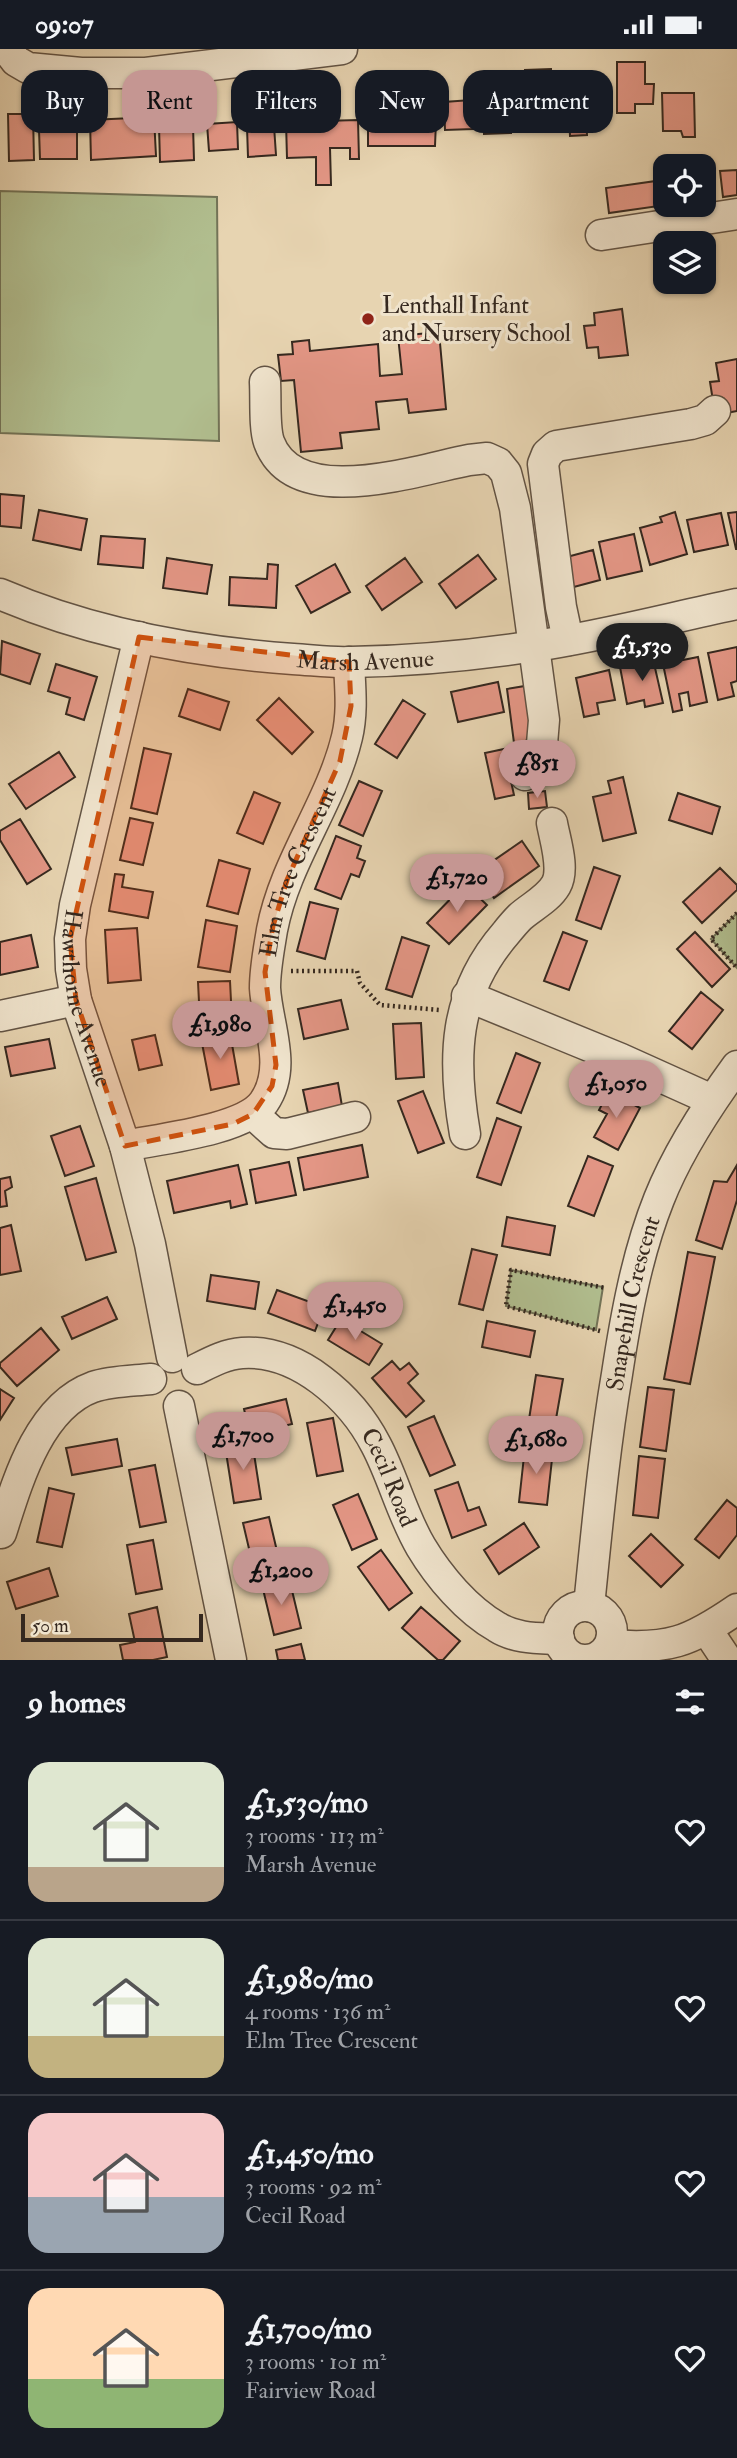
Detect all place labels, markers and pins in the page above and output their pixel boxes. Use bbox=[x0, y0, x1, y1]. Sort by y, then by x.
place label: Lenthall Infant and Nursery School bbox=[382, 290, 571, 349]
marker: Lenthall Infant and Nursery School bbox=[360, 311, 376, 327]
pin: £1,530 bbox=[585, 623, 699, 683]
pin: £851 bbox=[496, 741, 578, 800]
pin: £1,720 bbox=[400, 855, 514, 914]
pin: £1,980 bbox=[163, 1002, 277, 1061]
pin: £1,050 bbox=[559, 1061, 673, 1120]
pin: £1,450 bbox=[298, 1283, 412, 1342]
pin: £1,700 bbox=[186, 1413, 300, 1472]
pin: £1,680 bbox=[479, 1417, 593, 1476]
pin: £1,200 bbox=[224, 1547, 338, 1607]

